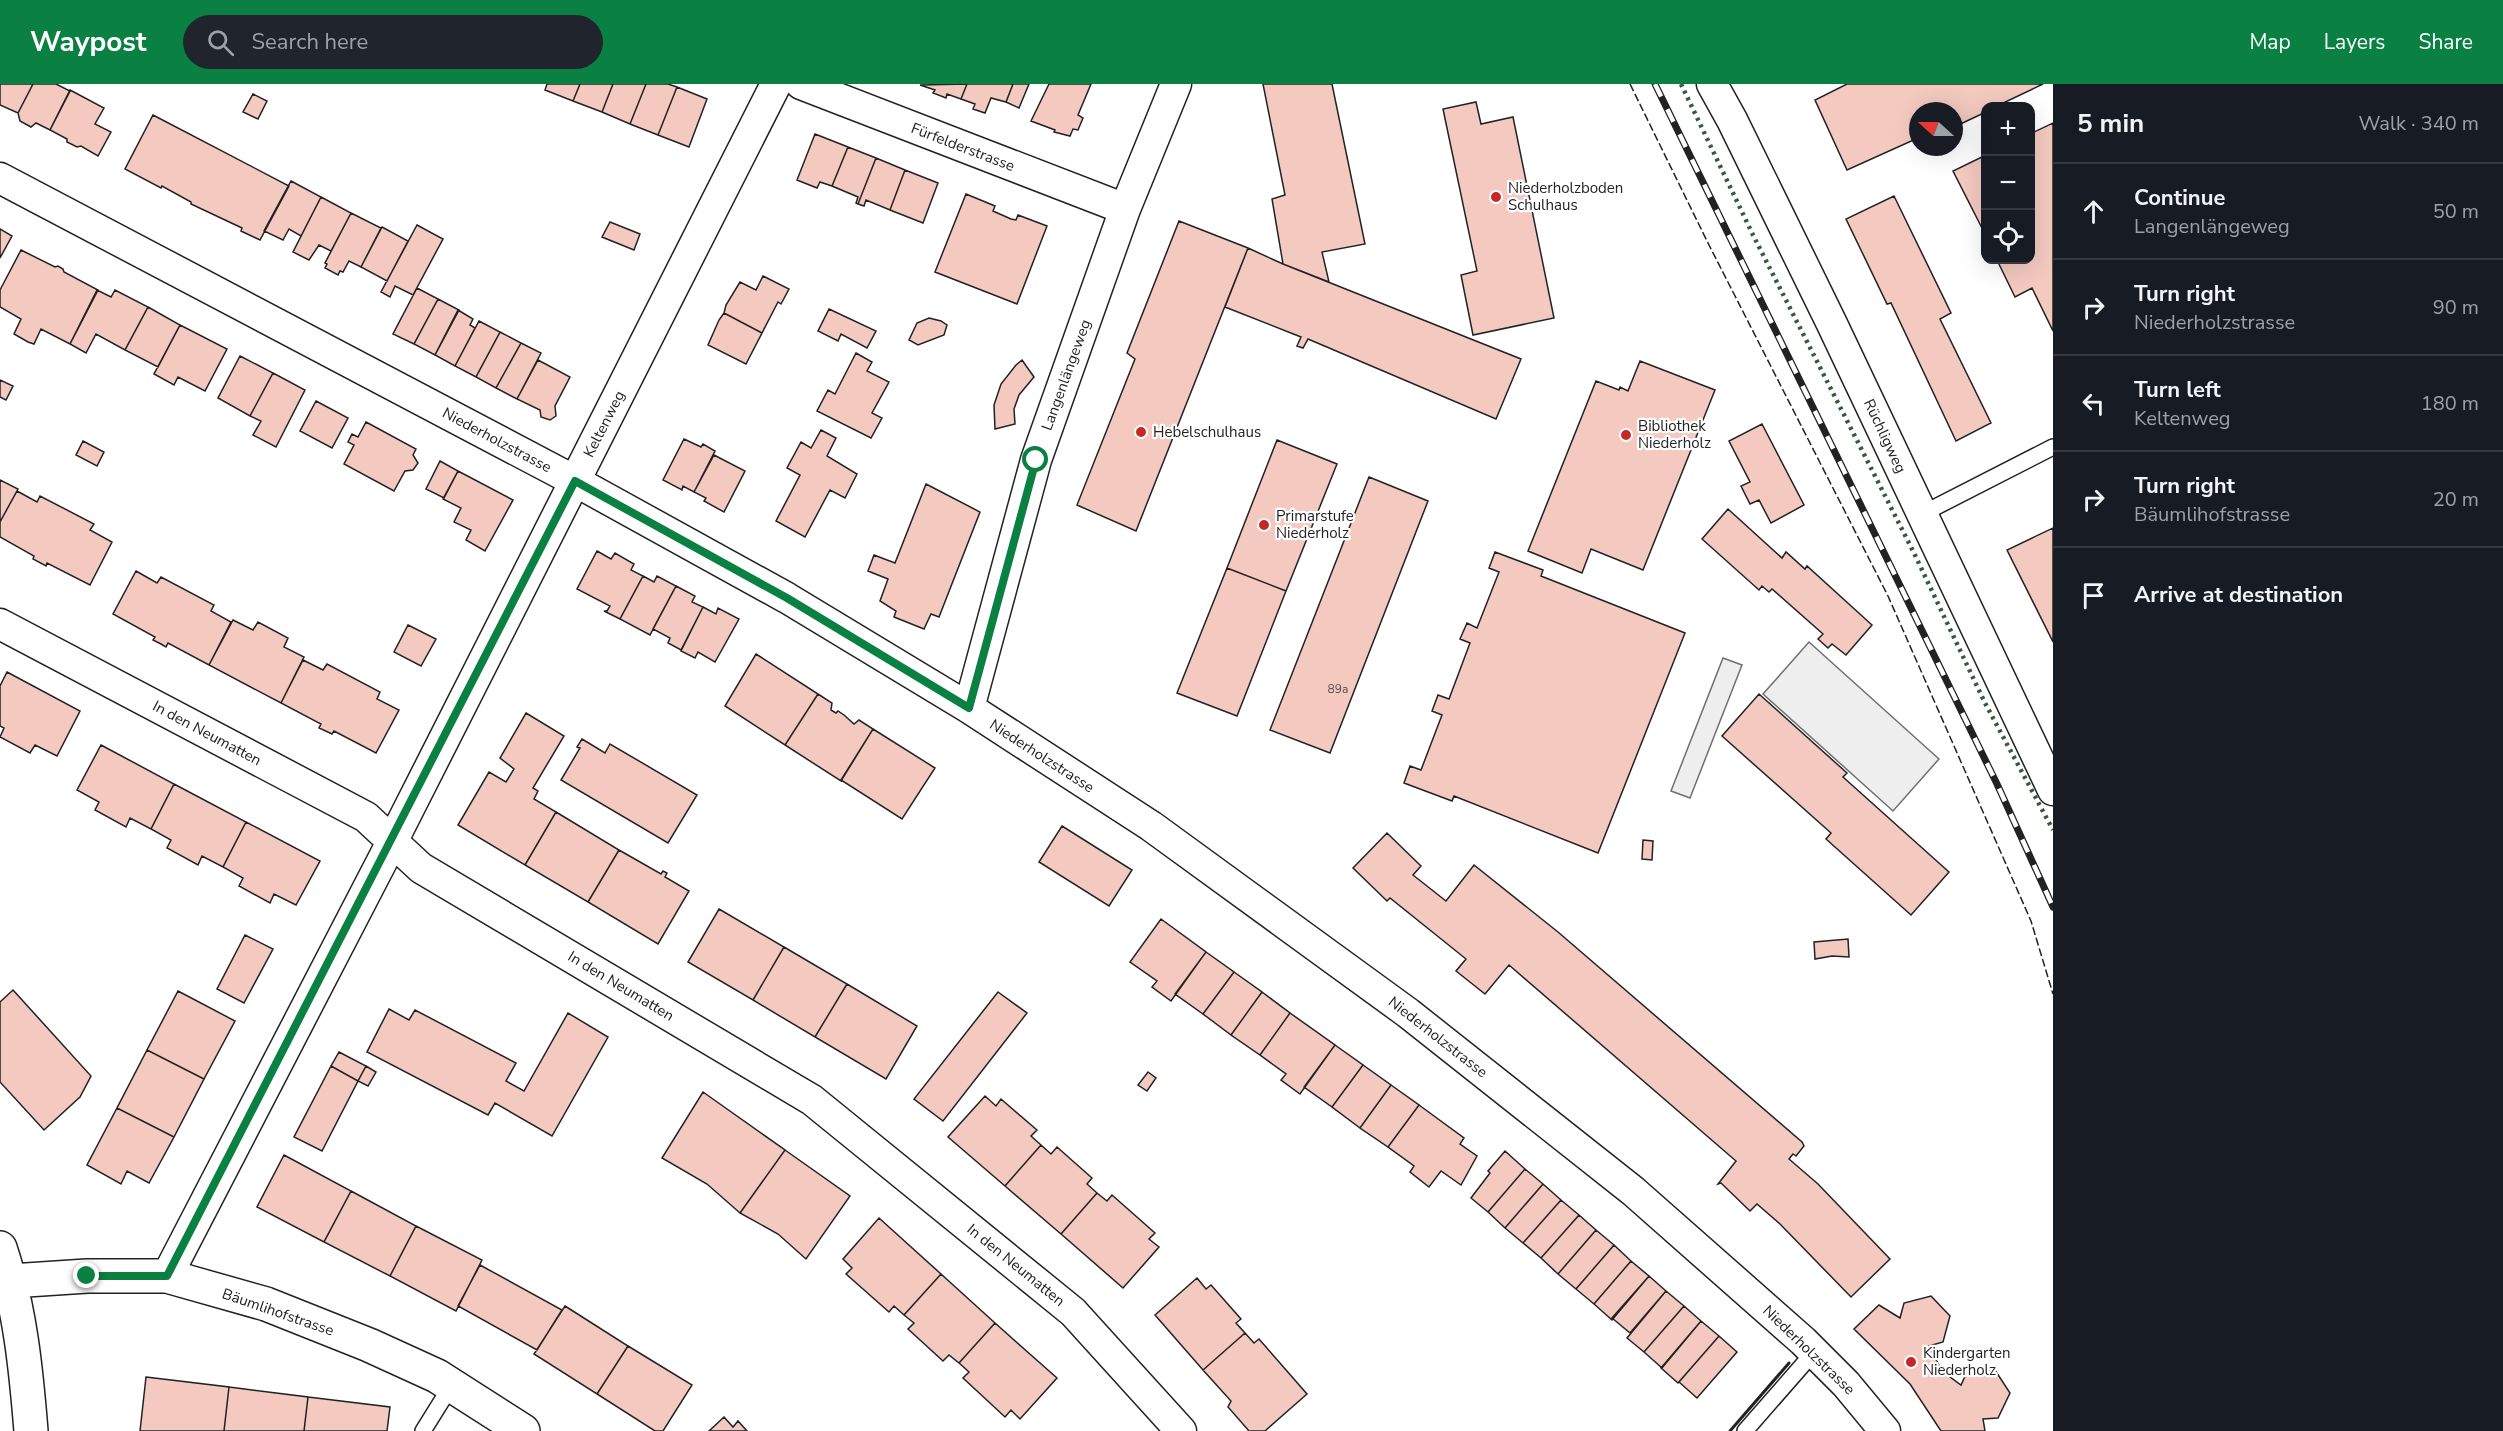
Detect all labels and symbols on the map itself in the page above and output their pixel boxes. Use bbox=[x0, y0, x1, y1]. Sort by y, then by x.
north arrow bbox=[1909, 102, 1963, 156]
street label: Fürfelderstrasse bbox=[908, 118, 1018, 176]
place label: Niederholzboden Schulhaus bbox=[1508, 178, 1623, 215]
marker: Niederholzboden Schulhaus bbox=[1489, 190, 1503, 204]
street label: Langenlängeweg bbox=[1037, 317, 1095, 433]
street label: Keltenweg bbox=[579, 387, 629, 461]
street label: Rüchligweg bbox=[1859, 396, 1911, 476]
street label: Niederholzstrasse bbox=[439, 403, 555, 477]
place label: Bibliothek Niederholz bbox=[1638, 416, 1711, 453]
place label: Hebelschulhaus bbox=[1153, 422, 1261, 442]
marker: Hebelschulhaus bbox=[1134, 425, 1148, 439]
marker: Bibliothek Niederholz bbox=[1619, 428, 1633, 442]
route start bbox=[1022, 446, 1048, 472]
place label: Primarstufe Niederholz bbox=[1276, 506, 1354, 543]
marker: Primarstufe Niederholz bbox=[1257, 518, 1271, 532]
house number: 89a bbox=[1328, 681, 1348, 697]
street label: In den Neumatten bbox=[149, 696, 265, 770]
street label: Niederholzstrasse bbox=[986, 715, 1098, 797]
street label: In den Neumatten bbox=[564, 946, 678, 1026]
street label: Niederholzstrasse bbox=[1384, 992, 1492, 1082]
street label: In den Neumatten bbox=[963, 1219, 1069, 1311]
route end bbox=[73, 1262, 99, 1288]
street label: Bäumlihofstrasse bbox=[219, 1283, 337, 1341]
street label: Niederholzstrasse bbox=[1759, 1301, 1859, 1399]
place label: Kindergarten Niederholz bbox=[1923, 1343, 2011, 1380]
marker: Kindergarten Niederholz bbox=[1904, 1355, 1918, 1369]

